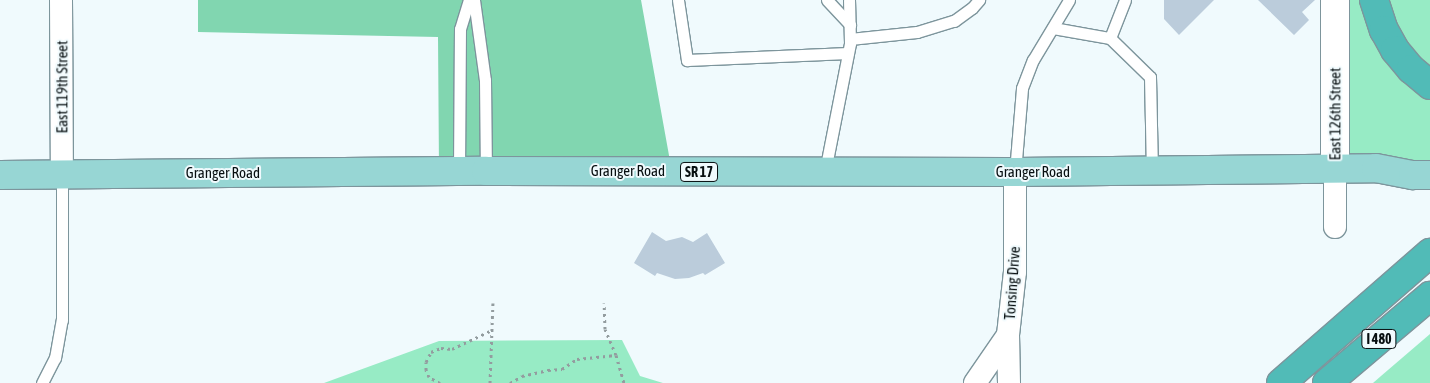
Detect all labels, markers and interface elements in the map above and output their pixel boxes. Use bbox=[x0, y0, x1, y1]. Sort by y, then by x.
street label: East 119th Street bbox=[53, 41, 71, 133]
street label: East 126th Street bbox=[1326, 68, 1344, 160]
road number: SR 17 bbox=[679, 160, 719, 183]
street label: Granger Road bbox=[591, 162, 665, 180]
street label: Granger Road bbox=[996, 163, 1070, 181]
street label: Granger Road bbox=[186, 164, 260, 182]
street label: Tonsing Drive bbox=[1000, 246, 1024, 320]
road number: I 480 bbox=[1360, 328, 1398, 350]

